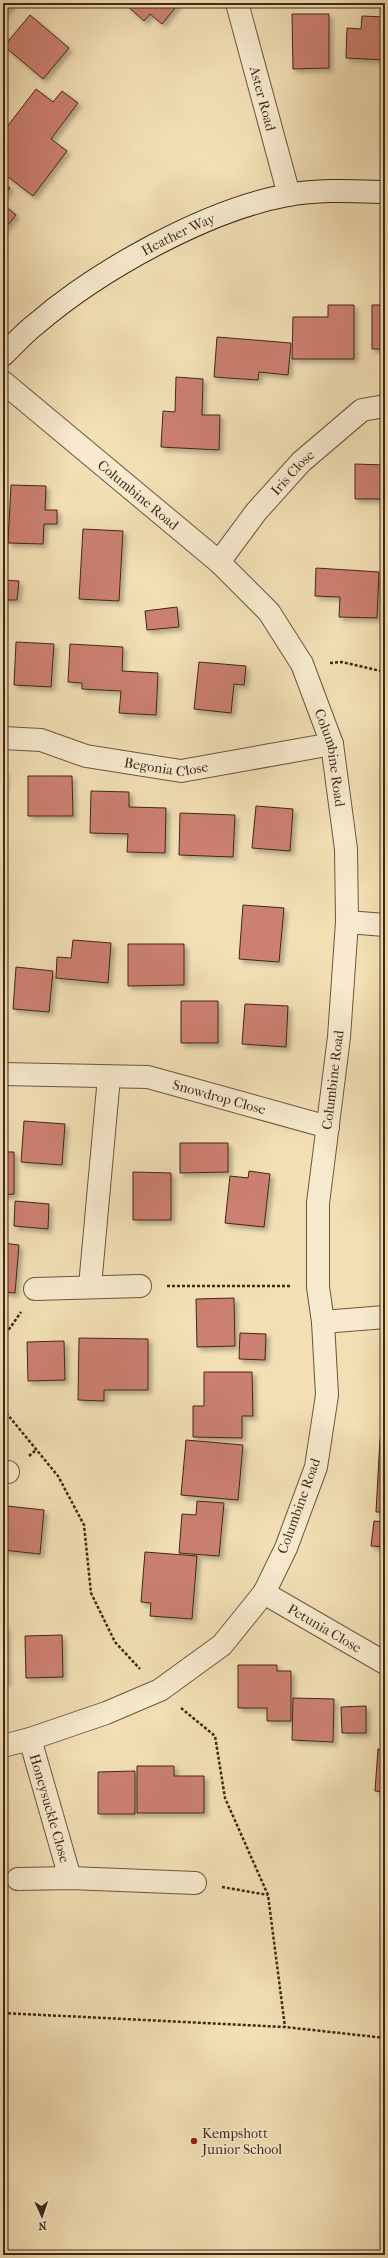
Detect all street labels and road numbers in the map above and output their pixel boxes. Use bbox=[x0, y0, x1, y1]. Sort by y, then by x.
street label: Aster Road bbox=[246, 63, 280, 133]
street label: Heather Way bbox=[138, 209, 218, 259]
street label: Iris Close bbox=[267, 446, 318, 499]
street label: Columbine Road bbox=[94, 456, 182, 534]
street label: Columbine Road bbox=[311, 706, 349, 808]
street label: Begonia Close bbox=[123, 754, 210, 780]
street label: Columbine Road bbox=[318, 1029, 348, 1131]
street label: Snowdrop Close bbox=[171, 1076, 268, 1118]
street label: Columbine Road bbox=[274, 1456, 324, 1556]
street label: Petunia Close bbox=[285, 1600, 364, 1656]
street label: Honeysuckle Close bbox=[26, 1752, 74, 1865]

